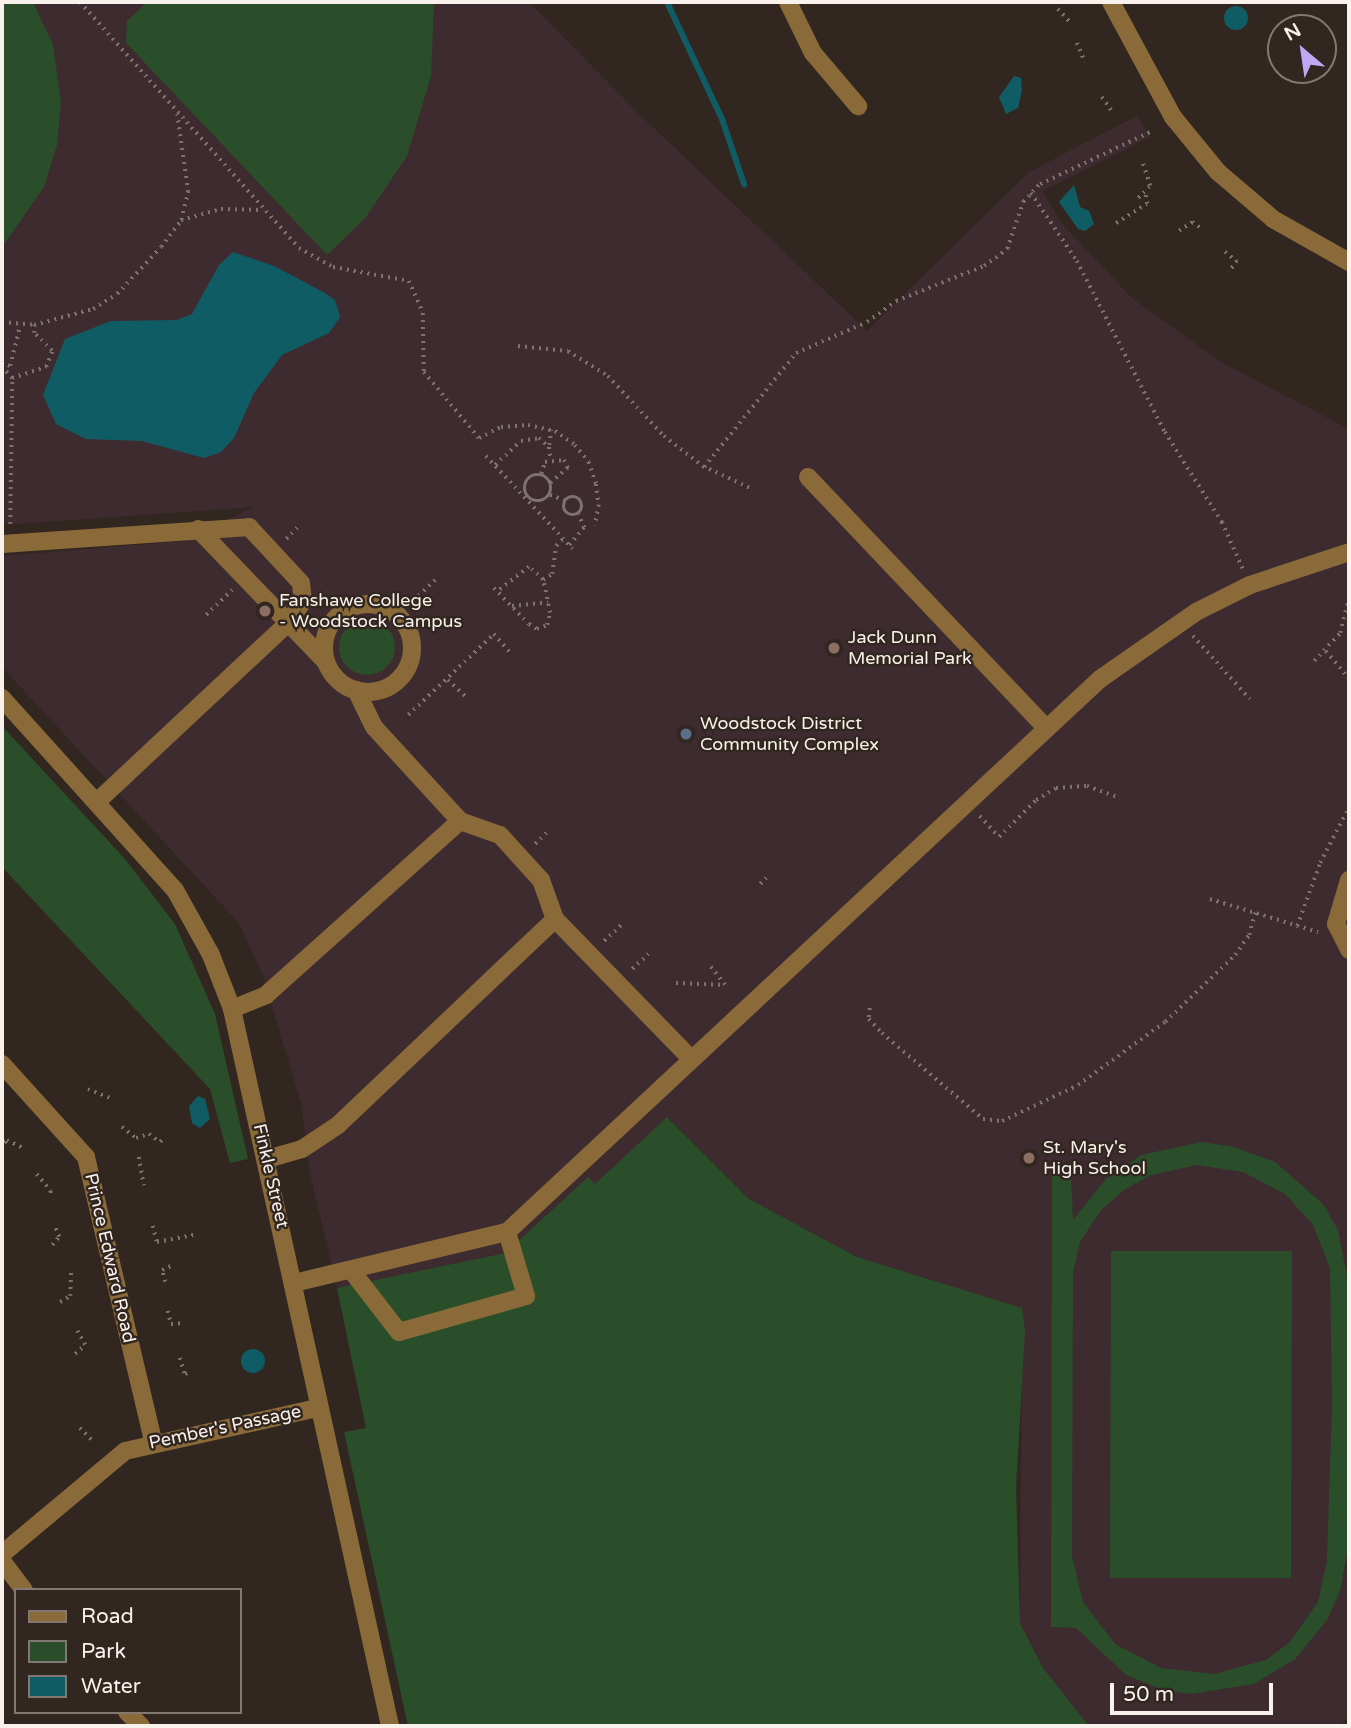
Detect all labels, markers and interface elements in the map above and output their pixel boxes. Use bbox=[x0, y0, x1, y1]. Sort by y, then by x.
north arrow bbox=[1267, 14, 1337, 84]
text: N bbox=[1281, 19, 1305, 46]
place label: Fanshawe College - Woodstock Campus bbox=[279, 590, 462, 632]
marker: Fanshawe College - Woodstock Campus bbox=[257, 603, 273, 619]
place label: Jack Dunn Memorial Park bbox=[848, 627, 972, 670]
marker: Jack Dunn Memorial Park bbox=[826, 640, 842, 656]
place label: Woodstock District Community Complex bbox=[700, 713, 879, 756]
marker: Woodstock District Community Complex bbox=[678, 726, 694, 742]
street label: Finkle Street bbox=[248, 1122, 294, 1230]
place label: St. Mary's High School bbox=[1043, 1137, 1146, 1180]
marker: St. Mary's High School bbox=[1021, 1150, 1037, 1166]
street label: Prince Edward Road bbox=[80, 1171, 140, 1345]
street label: Pember's Passage bbox=[147, 1400, 303, 1454]
legend bbox=[14, 1588, 242, 1714]
text: Road bbox=[81, 1604, 134, 1629]
text: Park bbox=[81, 1639, 126, 1664]
scale bar bbox=[1113, 1668, 1276, 1712]
text: Water bbox=[81, 1674, 141, 1699]
text: 50 m bbox=[1123, 1682, 1174, 1707]

